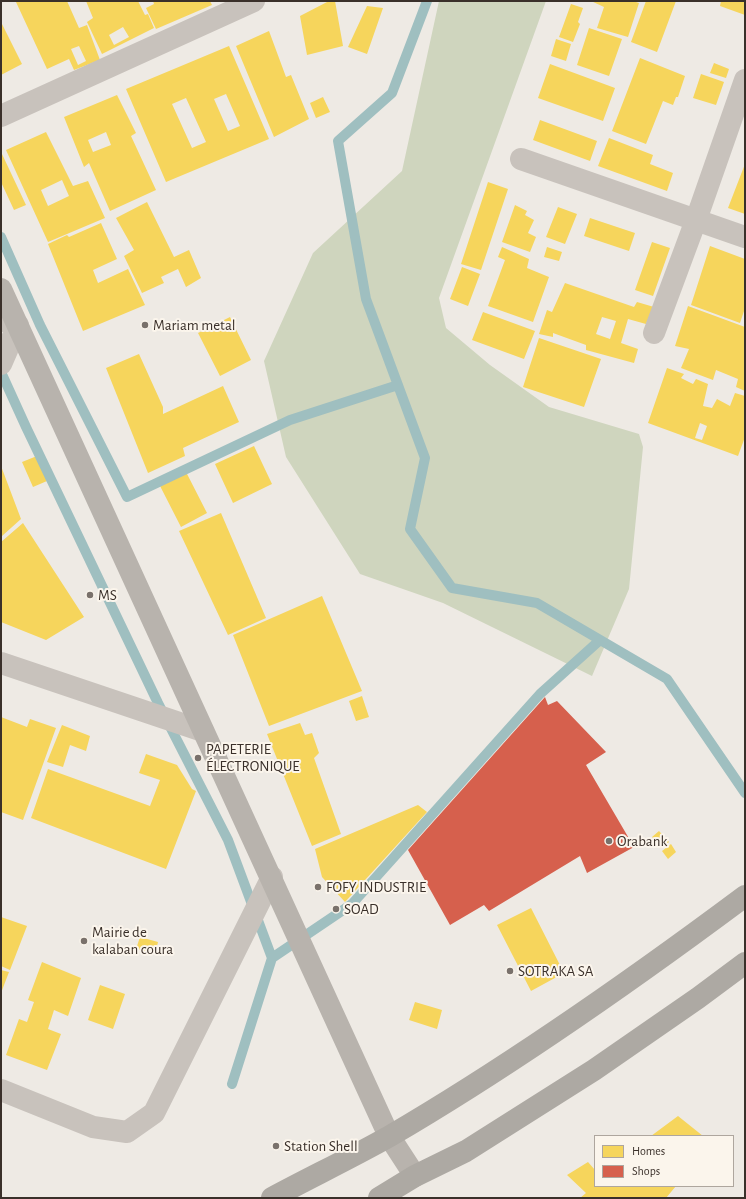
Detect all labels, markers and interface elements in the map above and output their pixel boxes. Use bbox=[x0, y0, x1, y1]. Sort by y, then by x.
place label: Mariam metal bbox=[153, 316, 236, 334]
marker: Mariam metal bbox=[140, 320, 150, 330]
place label: MS bbox=[98, 586, 117, 604]
marker: MS bbox=[85, 590, 95, 600]
place label: PAPETERIE ÉLECTRONIQUE bbox=[206, 740, 300, 775]
marker: PAPETERIE ÉLECTRONIQUE bbox=[193, 753, 203, 763]
place label: Orabank bbox=[617, 832, 667, 850]
marker: Orabank bbox=[604, 836, 614, 846]
place label: FOFY INDUSTRIE bbox=[326, 878, 426, 896]
marker: FOFY INDUSTRIE bbox=[313, 882, 323, 892]
place label: SOAD bbox=[344, 900, 379, 918]
marker: SOAD bbox=[331, 904, 341, 914]
place label: Mairie de kalaban coura bbox=[92, 923, 173, 958]
marker: Mairie de kalaban coura bbox=[79, 936, 89, 946]
place label: SOTRAKA SA bbox=[518, 962, 593, 980]
marker: SOTRAKA SA bbox=[505, 966, 515, 976]
legend bbox=[594, 1135, 734, 1187]
place label: Station Shell bbox=[284, 1137, 358, 1155]
marker: Station Shell bbox=[271, 1141, 281, 1151]
text: Homes bbox=[632, 1145, 665, 1157]
text: Shops bbox=[632, 1165, 660, 1177]

